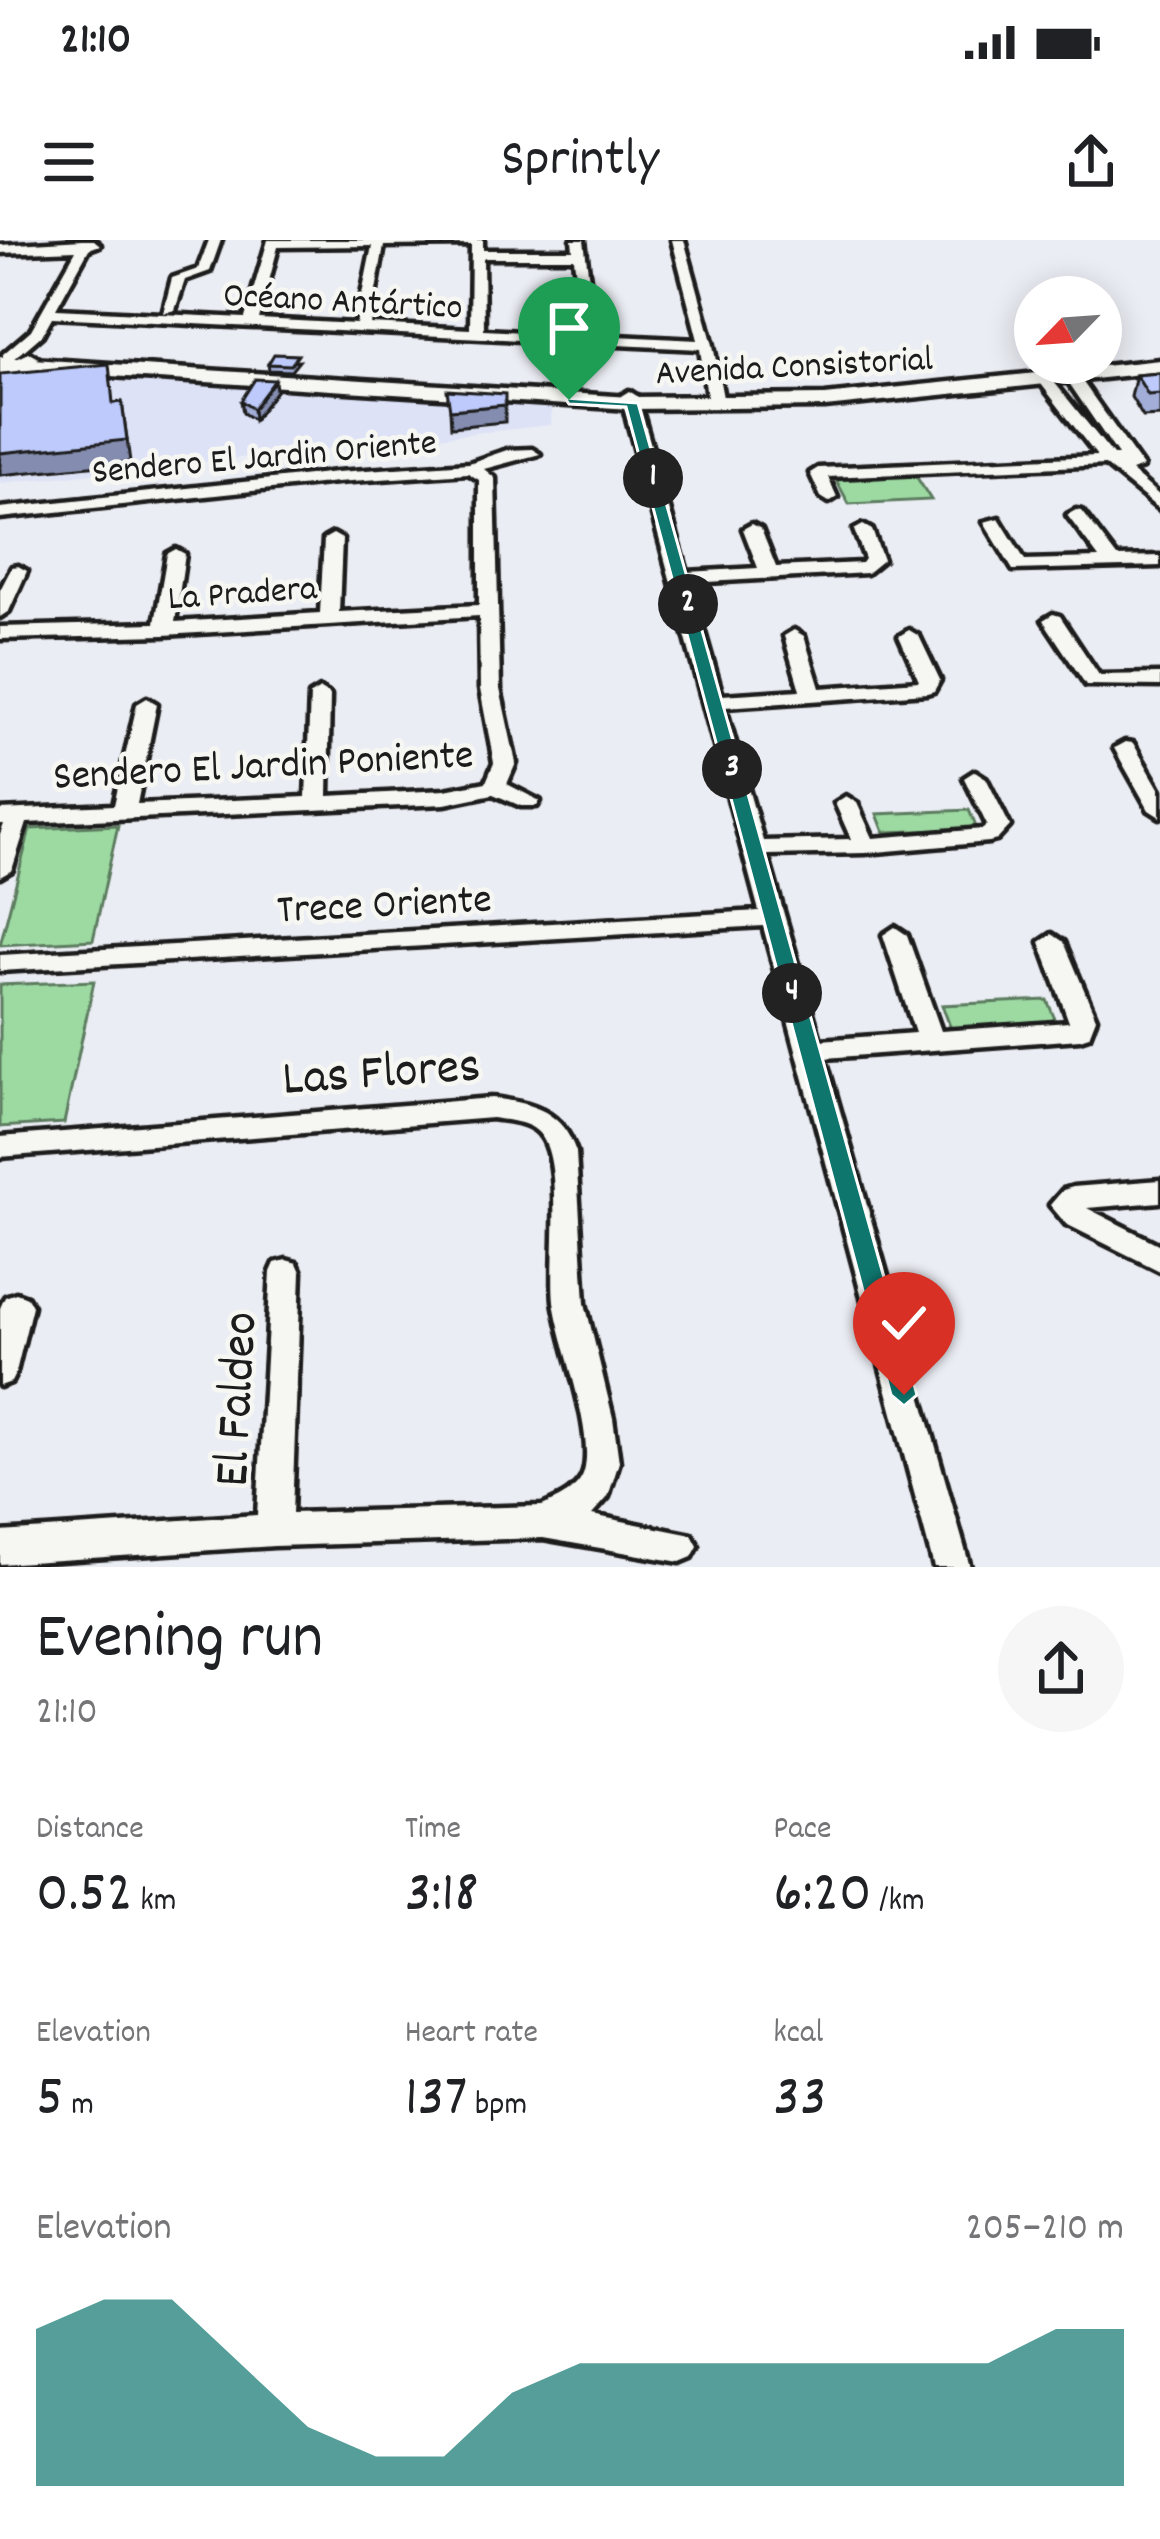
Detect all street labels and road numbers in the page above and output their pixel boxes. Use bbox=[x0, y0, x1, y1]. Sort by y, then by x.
street label: Océano Antártico bbox=[222, 272, 464, 336]
street label: Avenida Consistorial bbox=[654, 336, 935, 402]
street label: Sendero El Jardin Oriente bbox=[90, 419, 439, 501]
street label: La Pradera bbox=[166, 565, 320, 627]
street label: Sendero El Jardin Poniente bbox=[52, 728, 475, 810]
street label: Trece Oriente bbox=[275, 872, 493, 944]
street label: Las Flores bbox=[280, 1033, 483, 1119]
street label: El Faldeo bbox=[199, 1310, 281, 1489]

